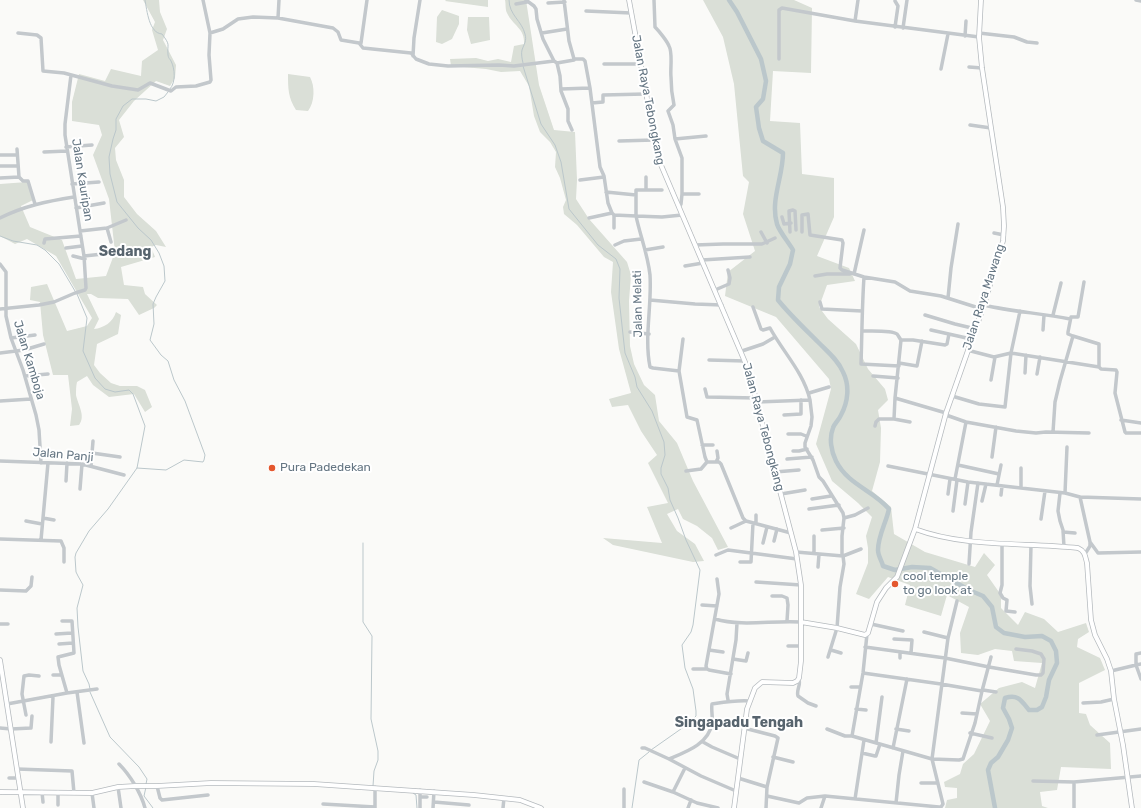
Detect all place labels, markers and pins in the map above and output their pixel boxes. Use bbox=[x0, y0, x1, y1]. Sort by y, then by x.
place label: Pura Padedekan bbox=[280, 461, 371, 475]
marker: Pura Padedekan bbox=[267, 463, 277, 473]
place label: cool temple to go look at bbox=[903, 570, 972, 598]
marker: cool temple to go look at bbox=[890, 579, 900, 589]

